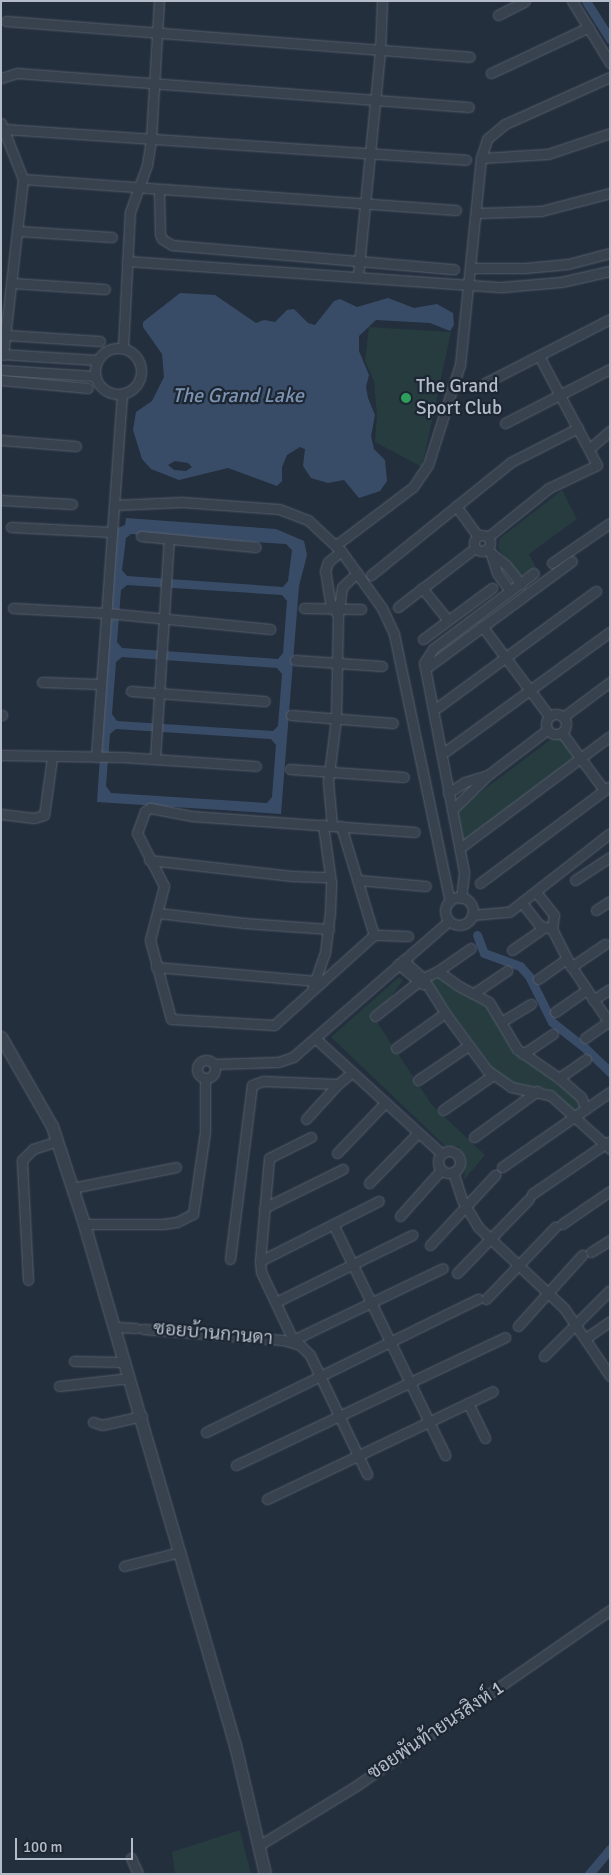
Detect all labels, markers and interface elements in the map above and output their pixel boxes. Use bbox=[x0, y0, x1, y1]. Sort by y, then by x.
place label: The Grand Sport Club bbox=[416, 376, 502, 420]
water label: The Grand Lake bbox=[172, 383, 304, 407]
marker: The Grand Sport Club bbox=[400, 392, 412, 404]
street label: ซอยบ้านกานดา bbox=[152, 1317, 274, 1351]
street label: ซอยพันท้ายนรสิงห์ 1 bbox=[363, 1677, 509, 1785]
scale bar bbox=[18, 1828, 135, 1860]
text: 100 m bbox=[23, 1838, 63, 1856]

